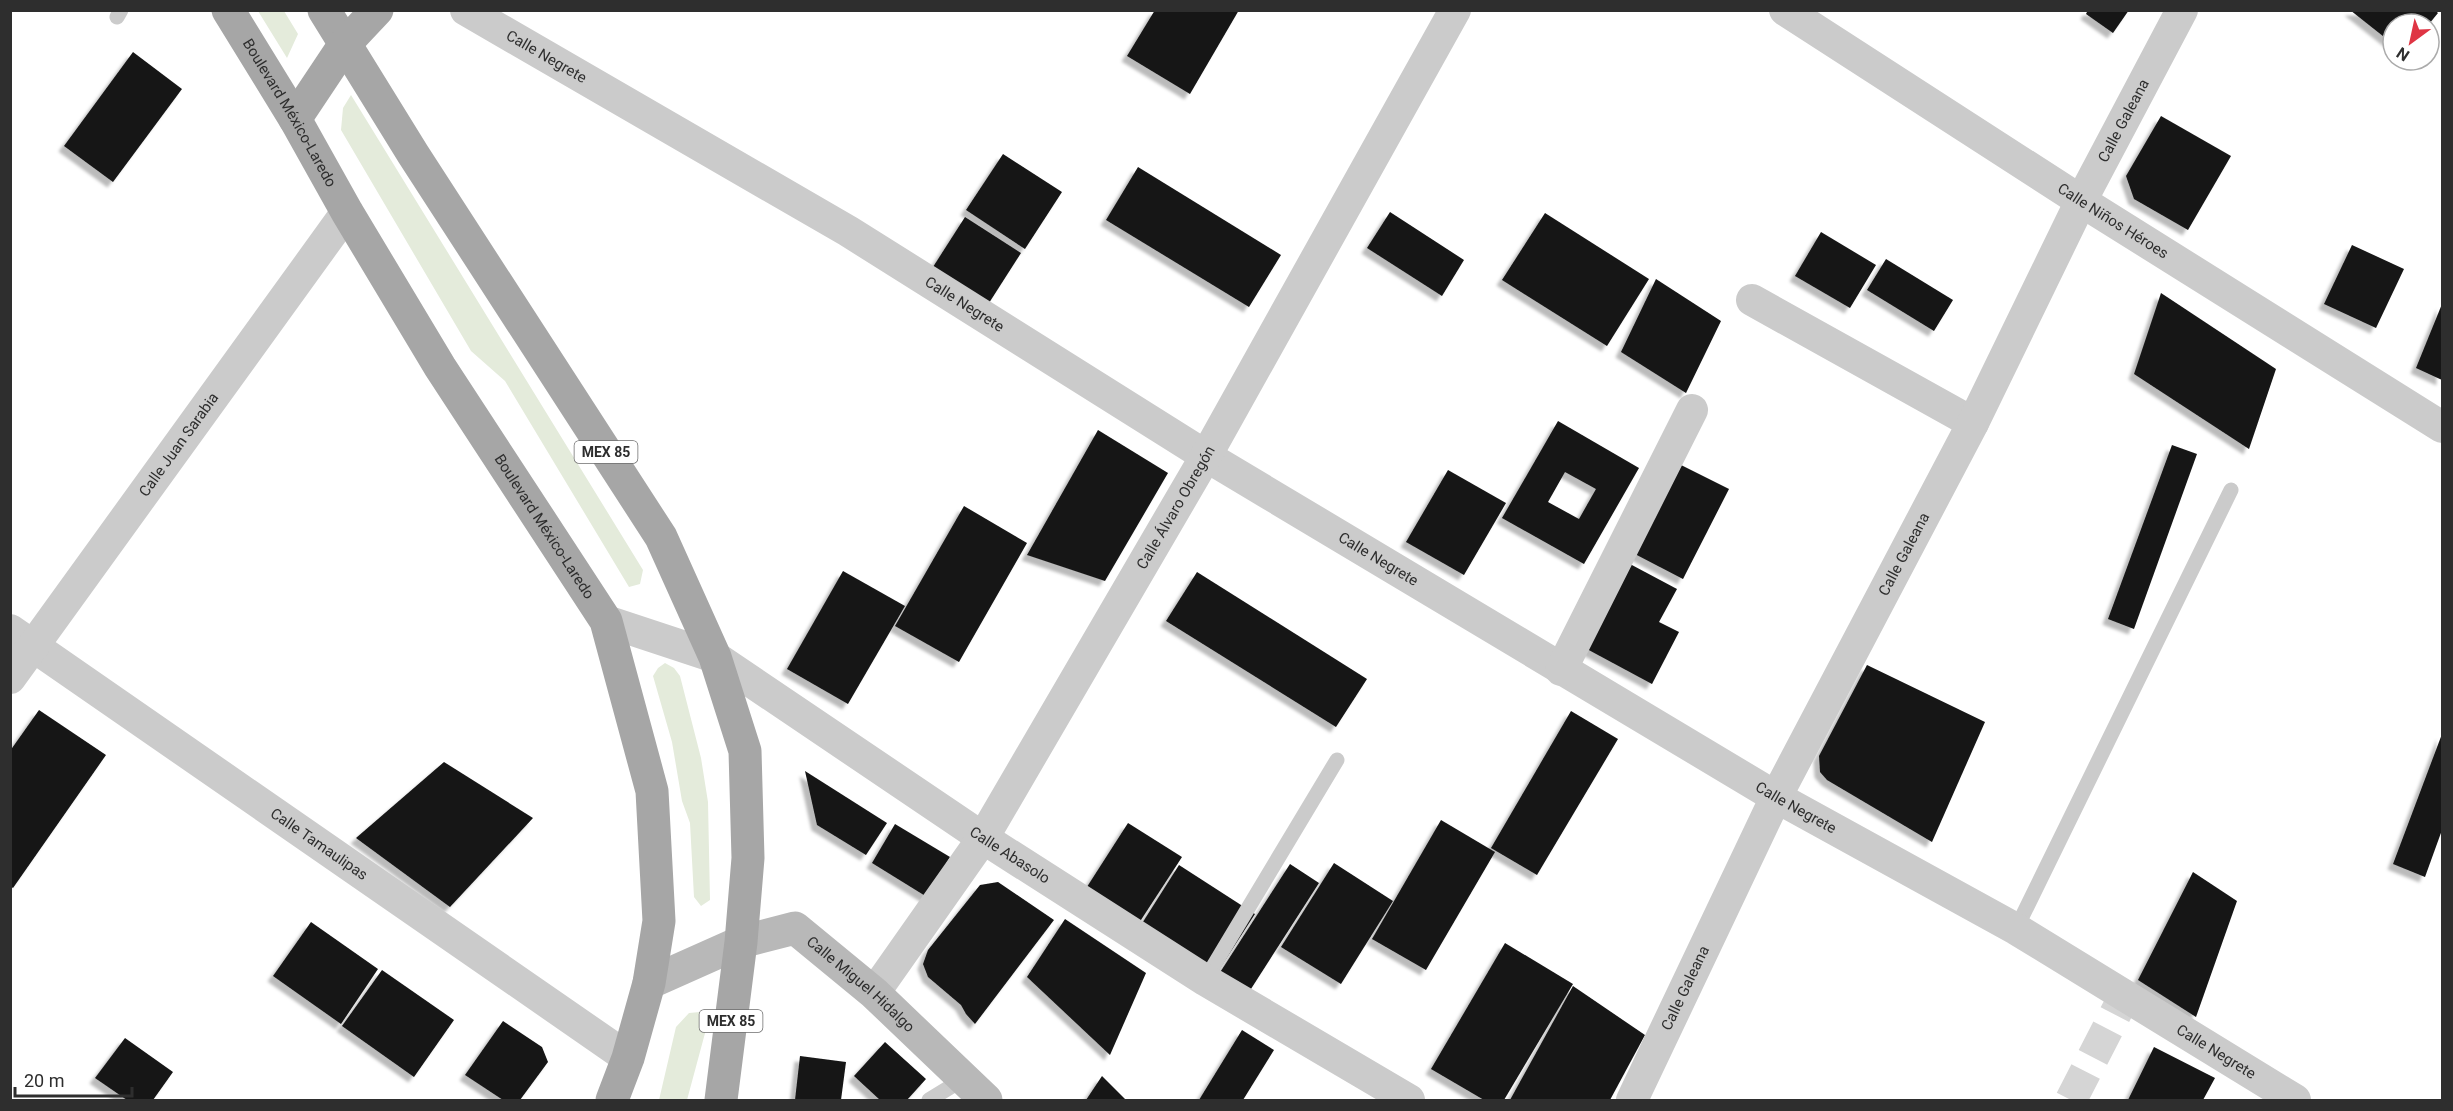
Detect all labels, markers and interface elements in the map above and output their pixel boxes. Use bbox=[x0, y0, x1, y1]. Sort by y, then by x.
north arrow bbox=[2381, 12, 2441, 72]
street label: Calle Negrete bbox=[503, 26, 590, 87]
street label: Boulevard México-Laredo bbox=[239, 35, 340, 190]
text: N bbox=[2393, 43, 2413, 65]
street label: Calle Galeana bbox=[2094, 76, 2153, 165]
street label: Calle Niños Héroes bbox=[2054, 179, 2172, 262]
street label: Calle Negrete bbox=[922, 273, 1007, 336]
street label: Calle Juan Sarabia bbox=[135, 389, 222, 500]
road number: MEX 85 bbox=[574, 441, 638, 463]
street label: Calle Álvaro Obregón bbox=[1133, 443, 1219, 573]
street label: Boulevard México-Laredo bbox=[491, 451, 598, 602]
street label: Calle Galeana bbox=[1875, 509, 1933, 599]
street label: Calle Negrete bbox=[1335, 528, 1422, 590]
street label: Calle Negrete bbox=[1752, 778, 1840, 837]
street label: Calle Tamaulipas bbox=[267, 804, 371, 884]
street label: Calle Abasolo bbox=[966, 823, 1053, 887]
street label: Calle Miguel Hidalgo bbox=[803, 932, 918, 1036]
street label: Calle Galeana bbox=[1657, 943, 1713, 1033]
road number: MEX 85 bbox=[700, 1010, 762, 1032]
street label: Calle Negrete bbox=[2173, 1021, 2259, 1083]
scale bar bbox=[15, 1060, 132, 1098]
text: 20 m bbox=[24, 1070, 64, 1091]

